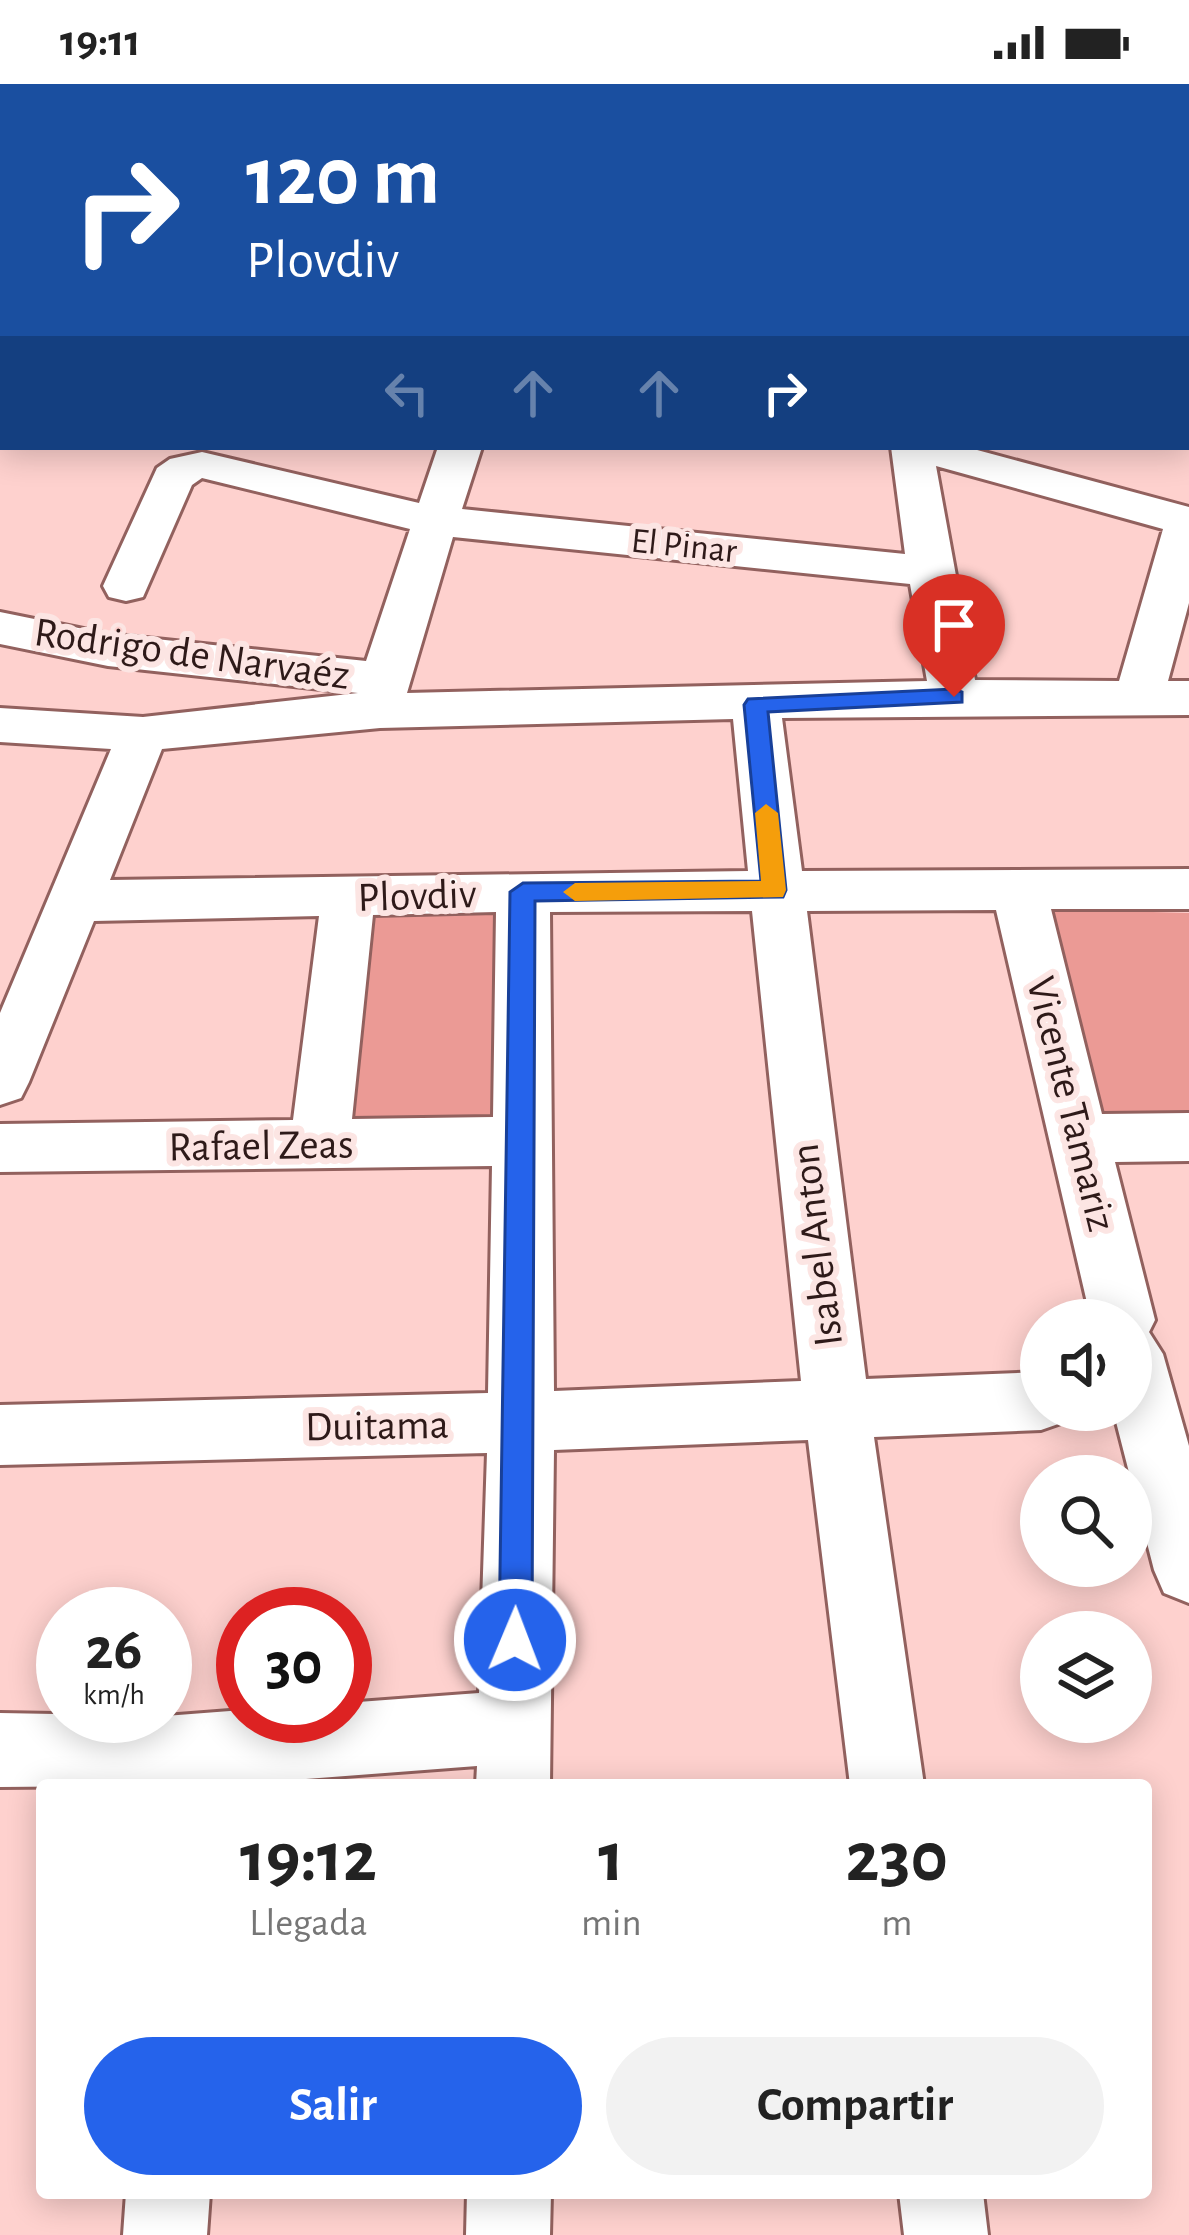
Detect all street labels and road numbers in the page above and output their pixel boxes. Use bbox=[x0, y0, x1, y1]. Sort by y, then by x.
street label: El Pinar bbox=[629, 523, 739, 569]
street label: Rodrigo de Narvaéz bbox=[32, 611, 352, 697]
street label: Plovdiv bbox=[357, 873, 477, 919]
street label: Vicente Tamariz bbox=[1019, 973, 1123, 1235]
street label: Rafael Zeas bbox=[168, 1123, 354, 1169]
street label: Isabel Anton bbox=[784, 1141, 850, 1349]
street label: Duitama bbox=[305, 1404, 449, 1448]

